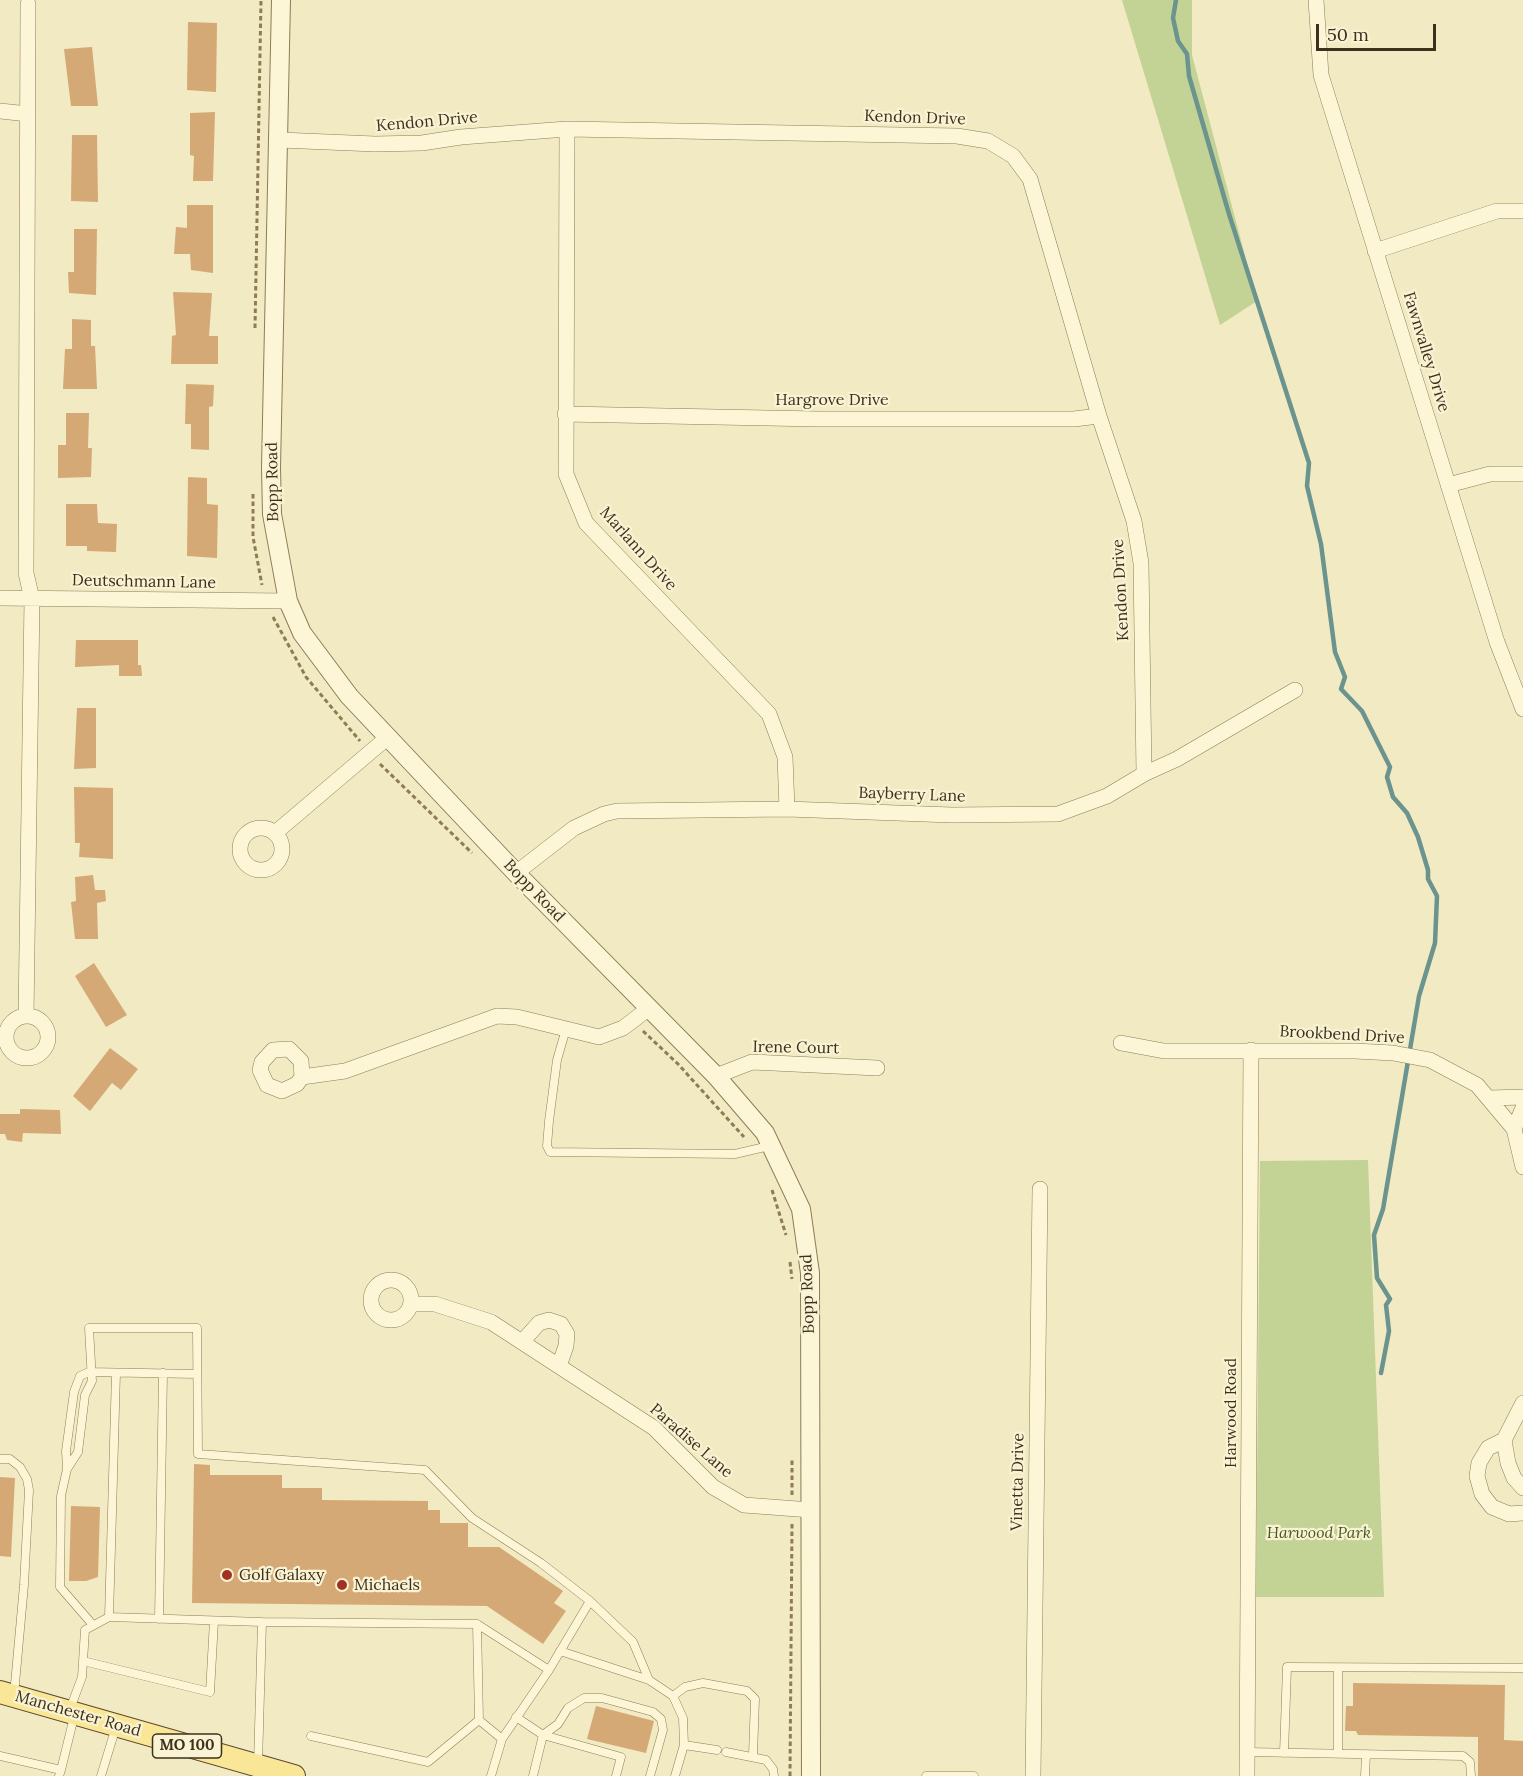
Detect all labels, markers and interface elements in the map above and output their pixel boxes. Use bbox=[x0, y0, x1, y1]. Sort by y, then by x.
scale bar bbox=[1319, 12, 1439, 50]
text: 50 m bbox=[1327, 23, 1369, 46]
street label: Kendon Drive bbox=[864, 107, 966, 129]
street label: Kendon Drive bbox=[375, 108, 479, 136]
street label: Fawnvalley Drive bbox=[1399, 290, 1453, 414]
street label: Hargrove Drive bbox=[775, 390, 889, 410]
street label: Bopp Road bbox=[263, 442, 283, 522]
street label: Marlann Drive bbox=[595, 503, 681, 595]
street label: Kendon Drive bbox=[1109, 539, 1133, 641]
street label: Deutschmann Lane bbox=[72, 571, 216, 593]
street label: Bayberry Lane bbox=[858, 784, 966, 806]
street label: Bopp Road bbox=[499, 856, 569, 926]
street label: Brookbend Drive bbox=[1279, 1022, 1405, 1048]
street label: Irene Court bbox=[753, 1038, 839, 1058]
street label: Bopp Road bbox=[797, 1254, 819, 1334]
street label: Harwood Road bbox=[1221, 1358, 1241, 1468]
street label: Paradise Lane bbox=[646, 1400, 736, 1482]
street label: Vinetta Drive bbox=[1008, 1433, 1028, 1531]
park label: Harwood Park bbox=[1267, 1523, 1371, 1543]
place label: Golf Galaxy bbox=[239, 1565, 324, 1585]
marker: Golf Galaxy bbox=[220, 1568, 234, 1582]
place label: Michaels bbox=[354, 1575, 420, 1595]
marker: Michaels bbox=[335, 1578, 349, 1592]
street label: Manchester Road bbox=[13, 1687, 143, 1741]
road number: MO 100 bbox=[152, 1734, 222, 1758]

